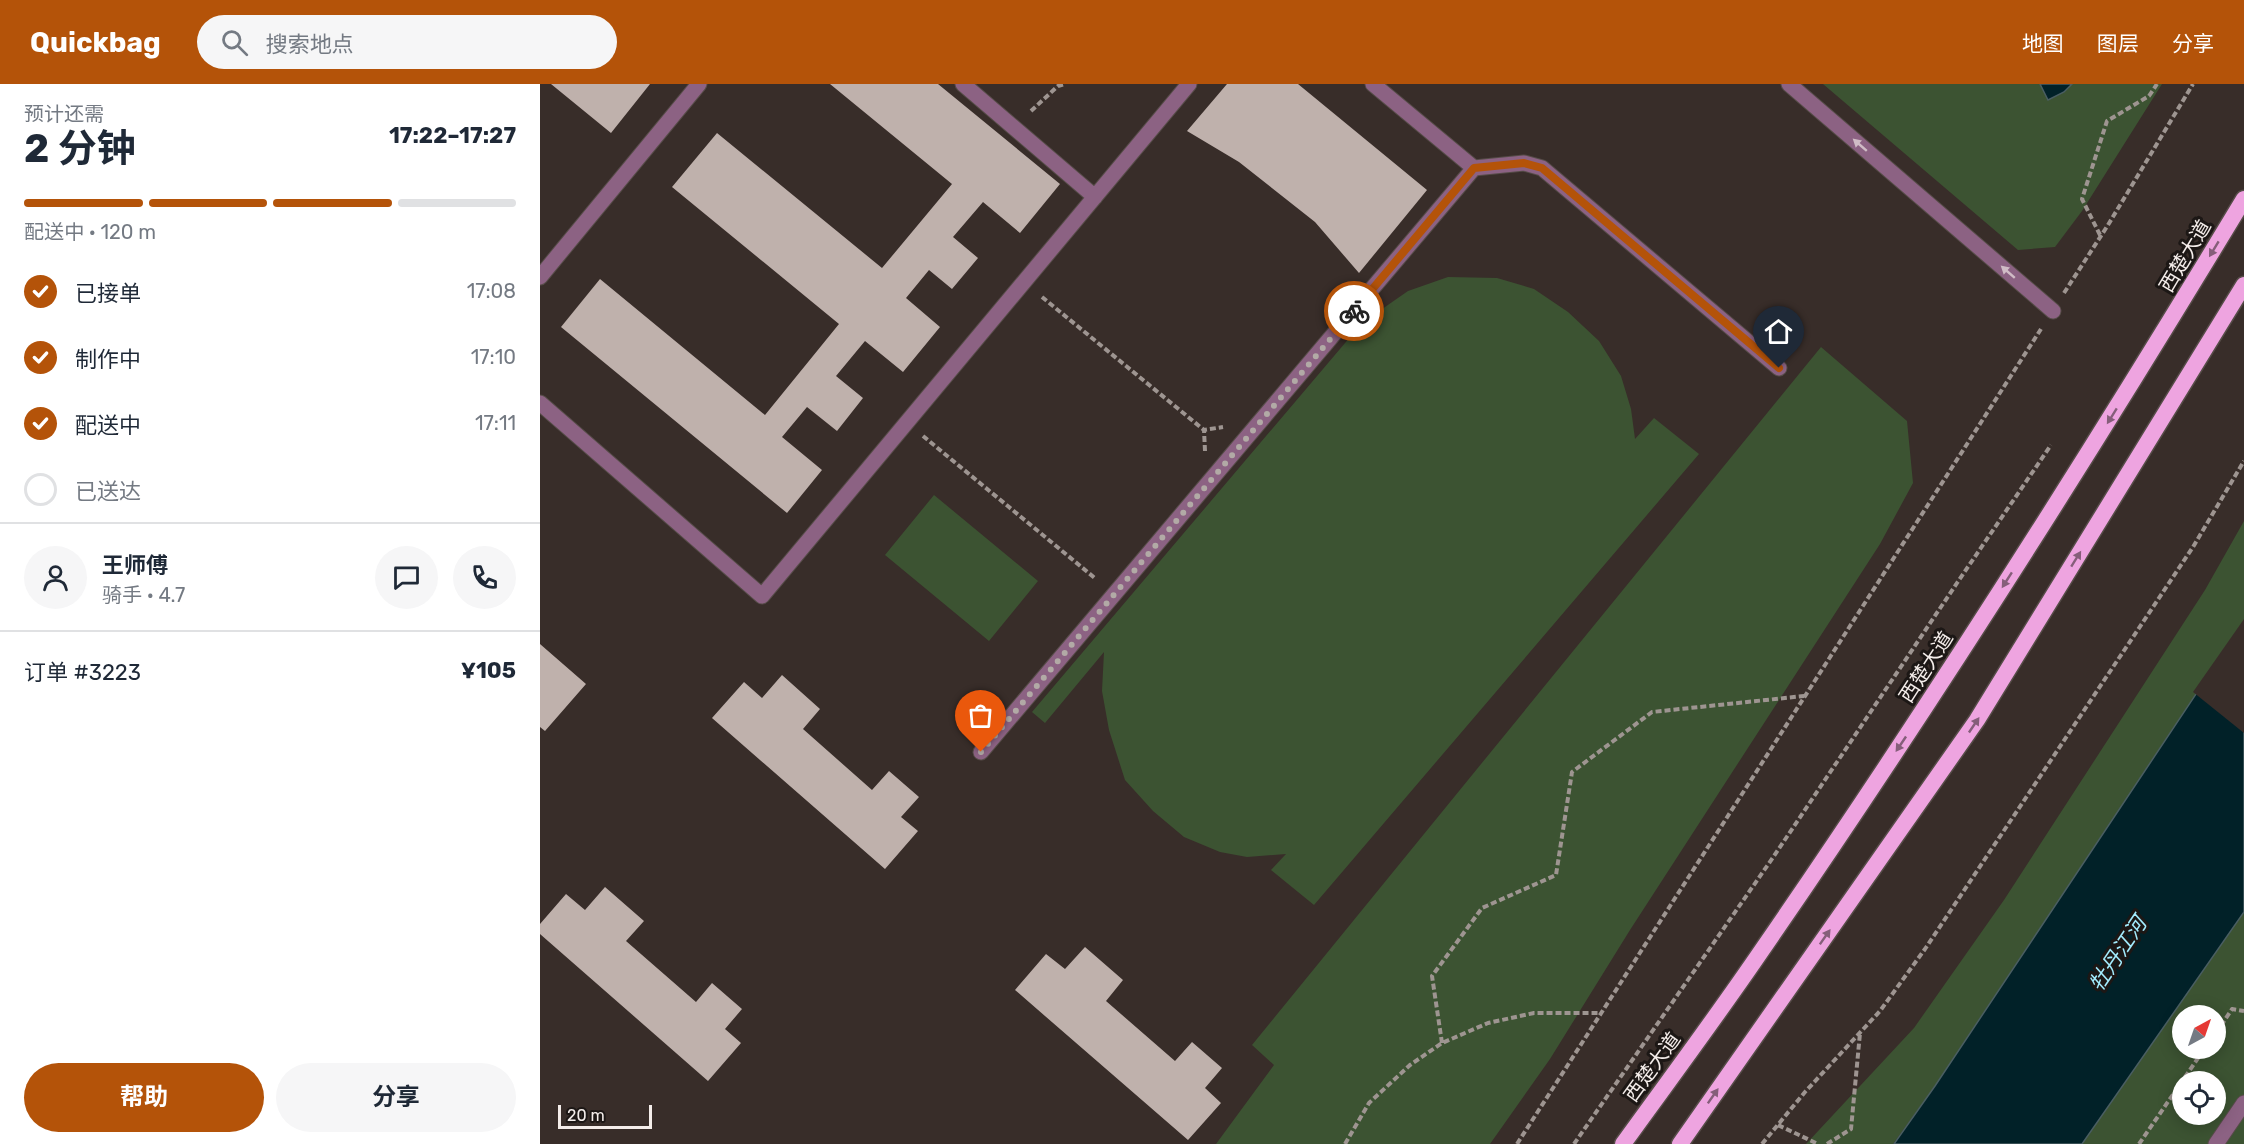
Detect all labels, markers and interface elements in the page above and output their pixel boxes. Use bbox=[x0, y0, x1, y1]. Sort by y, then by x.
search box bbox=[197, 15, 617, 69]
text: Quickbag bbox=[30, 26, 161, 59]
icon: search bbox=[218, 26, 251, 59]
text: 搜索地点 bbox=[266, 31, 354, 58]
text: 地图 bbox=[2022, 31, 2064, 56]
text: 图层 bbox=[2097, 31, 2139, 56]
text: 分享 bbox=[2172, 31, 2214, 56]
text: 预计还需 bbox=[24, 102, 104, 126]
text: 17:22–17:27 bbox=[389, 122, 516, 149]
text: 2 分钟 bbox=[24, 126, 136, 172]
one-way arrow bbox=[1853, 139, 1868, 152]
street label: 西楚大道 bbox=[2154, 216, 2216, 296]
text: 配送中 · 120 m bbox=[24, 220, 156, 244]
one-way arrow bbox=[2208, 241, 2219, 257]
one-way arrow bbox=[2000, 266, 2016, 279]
icon: check bbox=[24, 275, 57, 308]
text: 17:08 bbox=[467, 279, 516, 303]
text: 已接单 bbox=[75, 280, 141, 307]
courier bbox=[1324, 281, 1384, 341]
icon: bike bbox=[1338, 295, 1371, 328]
pin bbox=[1753, 306, 1804, 368]
icon: home bbox=[1762, 315, 1795, 348]
icon: check bbox=[24, 341, 57, 374]
text: 17:10 bbox=[471, 345, 516, 369]
text: 制作中 bbox=[75, 346, 141, 373]
icon: check bbox=[24, 407, 57, 440]
one-way arrow bbox=[2107, 408, 2118, 424]
text: 17:11 bbox=[475, 411, 516, 435]
text: 配送中 bbox=[75, 412, 141, 439]
text: 已送达 bbox=[75, 478, 141, 505]
button: person bbox=[24, 546, 87, 609]
button: chat bbox=[375, 546, 438, 609]
button: phone bbox=[453, 546, 516, 609]
one-way arrow bbox=[2071, 551, 2082, 567]
text: 王师傅 bbox=[102, 552, 168, 579]
one-way arrow bbox=[2002, 572, 2013, 588]
text: 骑手 · 4.7 bbox=[102, 583, 185, 607]
street label: 西楚大道 bbox=[1894, 627, 1958, 707]
text: ¥105 bbox=[461, 657, 516, 684]
text: 订单 #3223 bbox=[24, 659, 141, 686]
pin bbox=[955, 690, 1006, 752]
icon: bag bbox=[964, 699, 997, 732]
one-way arrow bbox=[1968, 718, 1980, 734]
one-way arrow bbox=[1895, 735, 1907, 751]
water label: 牡丹江河 bbox=[2084, 909, 2154, 996]
one-way arrow bbox=[1819, 929, 1831, 944]
north arrow bbox=[2172, 1005, 2226, 1059]
map controls bbox=[2172, 1005, 2226, 1125]
street label: 西楚大道 bbox=[1619, 1028, 1685, 1106]
button: 帮助 bbox=[24, 1063, 264, 1132]
button: 分享 bbox=[276, 1063, 516, 1132]
button: locate bbox=[2172, 1071, 2226, 1125]
one-way arrow bbox=[1707, 1089, 1719, 1105]
scale bar bbox=[558, 1102, 652, 1130]
text: 20 m bbox=[567, 1106, 605, 1125]

